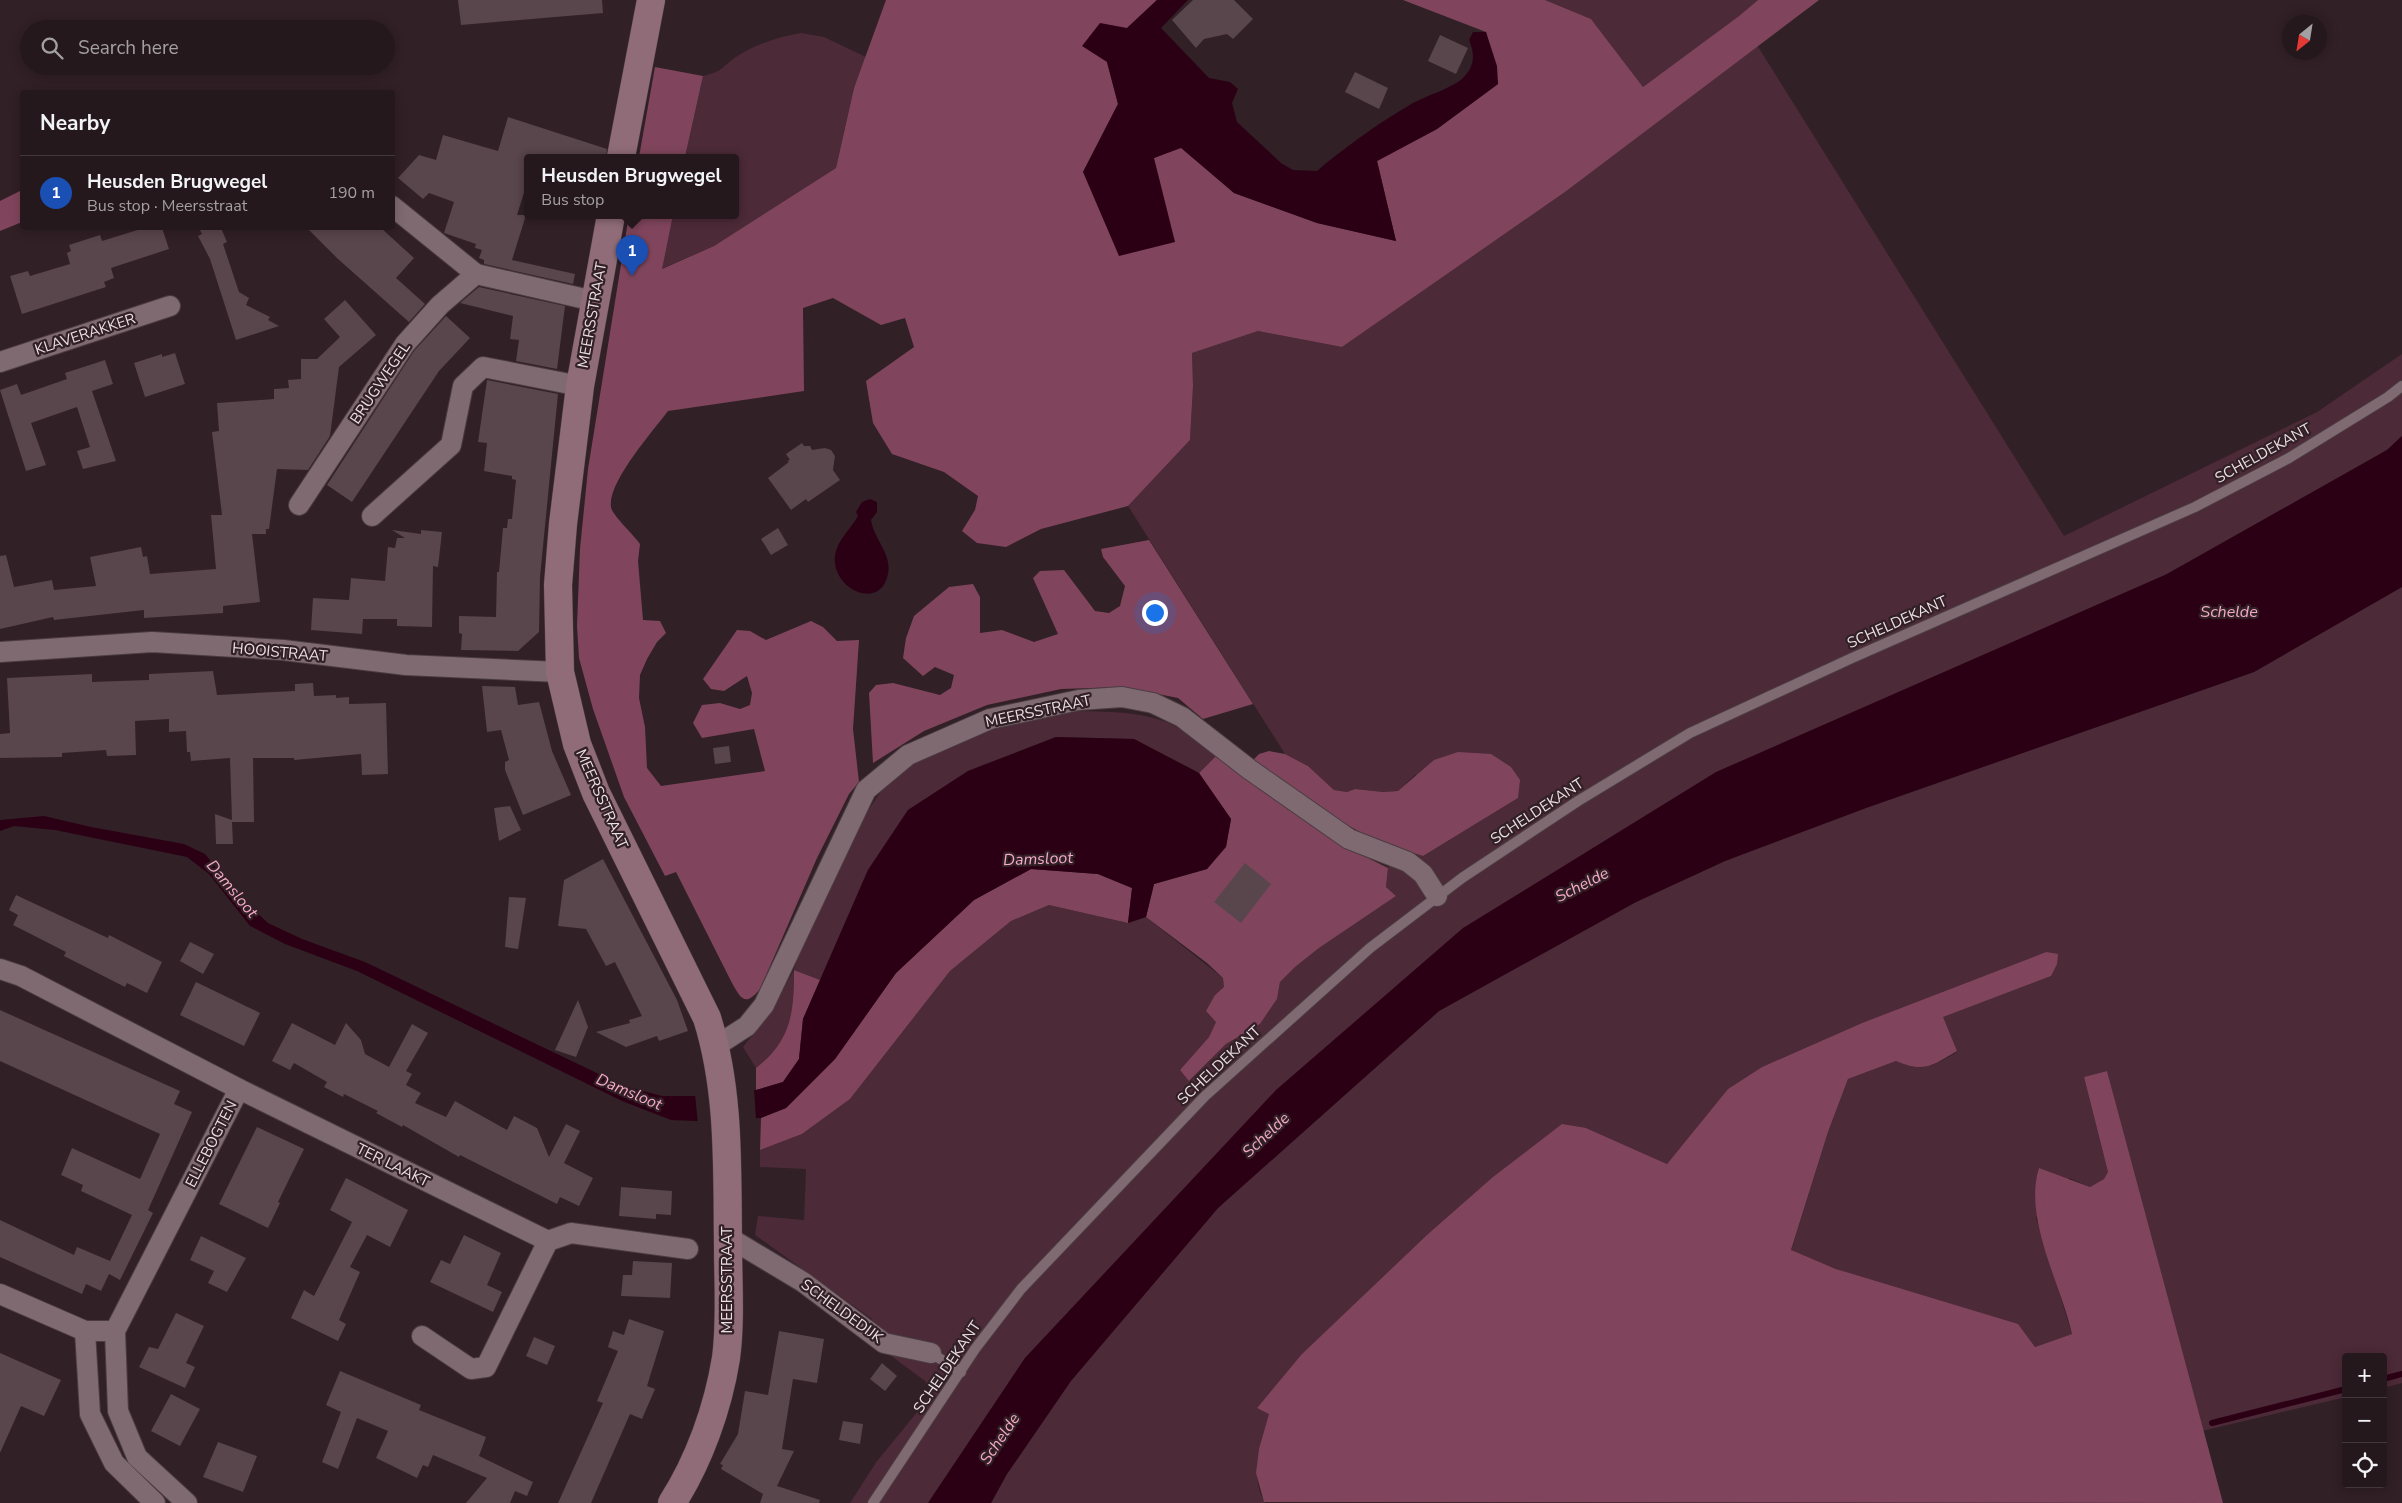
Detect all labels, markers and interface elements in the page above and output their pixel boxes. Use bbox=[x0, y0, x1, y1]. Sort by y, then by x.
north arrow bbox=[2282, 15, 2327, 60]
search box bbox=[20, 20, 395, 75]
icon: search bbox=[38, 34, 66, 62]
text: Search here bbox=[78, 35, 179, 61]
text: Nearby bbox=[40, 109, 110, 137]
popup bbox=[524, 154, 739, 219]
text: Heusden Brugwegel bbox=[541, 163, 722, 189]
text: Heusden Brugwegel bbox=[87, 169, 267, 195]
text: 1 bbox=[51, 182, 61, 204]
text: 190 m bbox=[328, 182, 375, 204]
text: Bus stop bbox=[541, 189, 604, 211]
text: Bus stop · Meersstraat bbox=[87, 195, 247, 217]
pin: 1 bbox=[616, 235, 648, 276]
street label: MEERSSTRAAT bbox=[573, 260, 611, 370]
street label: KLAVERAKKER bbox=[32, 308, 138, 360]
street label: BRUGWEGEL bbox=[345, 338, 415, 428]
street label: SCHELDEKANT bbox=[2211, 418, 2315, 488]
street label: SCHELDEKANT bbox=[1844, 591, 1950, 653]
your location bbox=[1142, 600, 1168, 626]
water label: Schelde bbox=[2200, 601, 2258, 623]
street label: HOOISTRAAT bbox=[231, 638, 329, 666]
street label: MEERSSTRAAT bbox=[983, 690, 1093, 732]
street label: MEERSSTRAAT bbox=[571, 746, 633, 852]
street label: SCHELDEKANT bbox=[1486, 773, 1588, 849]
water label: Damsloot bbox=[1003, 847, 1074, 871]
water label: Damsloot bbox=[201, 855, 263, 923]
water label: Schelde bbox=[1551, 862, 1613, 908]
street label: SCHELDEKANT bbox=[1173, 1021, 1265, 1109]
water label: Damsloot bbox=[593, 1068, 666, 1116]
street label: ELLEBOGTEN bbox=[181, 1097, 241, 1191]
water label: Schelde bbox=[1238, 1107, 1295, 1163]
street label: TER LAAKT bbox=[353, 1139, 433, 1191]
street label: MEERSSTRAAT bbox=[717, 1226, 737, 1334]
street label: SCHELDEDIJK bbox=[797, 1274, 887, 1348]
street label: SCHELDEKANT bbox=[909, 1317, 985, 1417]
map controls bbox=[2342, 1353, 2387, 1488]
button: + bbox=[2342, 1353, 2387, 1398]
button: − bbox=[2342, 1398, 2387, 1443]
water label: Schelde bbox=[975, 1409, 1025, 1469]
button: locate bbox=[2342, 1443, 2387, 1488]

